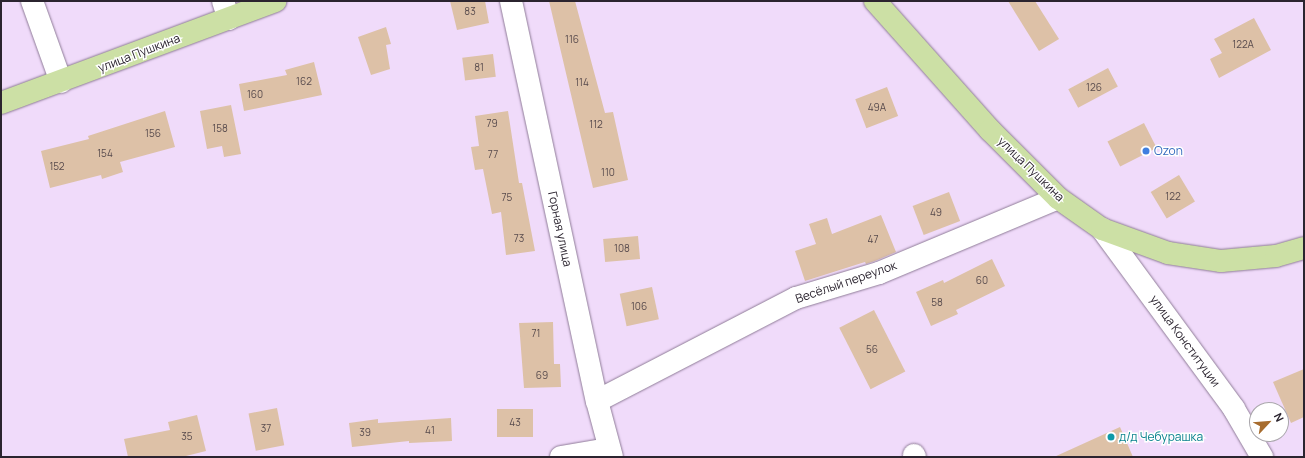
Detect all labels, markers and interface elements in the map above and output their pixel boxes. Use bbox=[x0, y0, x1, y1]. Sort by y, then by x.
house number: 83 bbox=[464, 6, 476, 18]
street label: улица Пушкина bbox=[96, 31, 182, 75]
house number: 116 bbox=[565, 34, 579, 46]
house number: 122А bbox=[1232, 39, 1254, 51]
house number: 81 bbox=[474, 62, 484, 74]
house number: 162 bbox=[296, 76, 312, 88]
house number: 114 bbox=[575, 77, 589, 89]
house number: 126 bbox=[1086, 82, 1102, 94]
house number: 160 bbox=[247, 89, 263, 101]
house number: 49А bbox=[868, 102, 886, 114]
house number: 79 bbox=[486, 118, 498, 130]
house number: 112 bbox=[589, 119, 603, 131]
house number: 158 bbox=[212, 123, 228, 135]
house number: 156 bbox=[145, 128, 161, 140]
street label: улица Пушкина bbox=[995, 134, 1067, 204]
place label: Ozon bbox=[1154, 144, 1183, 158]
marker: Ozon bbox=[1141, 146, 1151, 156]
house number: 154 bbox=[97, 148, 113, 160]
house number: 77 bbox=[488, 149, 498, 161]
house number: 152 bbox=[49, 161, 65, 173]
house number: 110 bbox=[601, 167, 615, 179]
street label: Горная улица bbox=[545, 190, 575, 268]
house number: 122 bbox=[1165, 191, 1181, 203]
house number: 75 bbox=[502, 192, 512, 204]
house number: 49 bbox=[930, 207, 942, 219]
house number: 73 bbox=[514, 233, 524, 245]
house number: 47 bbox=[868, 234, 878, 246]
house number: 108 bbox=[614, 243, 630, 255]
street label: Весёлый переулок bbox=[794, 258, 898, 306]
house number: 60 bbox=[976, 275, 988, 287]
street label: улица Конституции bbox=[1147, 292, 1223, 390]
house number: 58 bbox=[931, 297, 943, 309]
house number: 106 bbox=[631, 301, 647, 313]
house number: 71 bbox=[532, 328, 540, 340]
house number: 56 bbox=[866, 344, 878, 356]
house number: 69 bbox=[536, 370, 548, 382]
north arrow bbox=[1249, 402, 1289, 442]
text: N bbox=[1271, 410, 1288, 424]
house number: 43 bbox=[509, 417, 521, 429]
house number: 37 bbox=[261, 423, 271, 435]
house number: 41 bbox=[425, 425, 435, 437]
house number: 39 bbox=[359, 427, 371, 439]
place label: д/д Чебурашка bbox=[1119, 430, 1203, 444]
house number: 35 bbox=[181, 431, 193, 443]
marker: д/д Чебурашка bbox=[1106, 432, 1116, 442]

